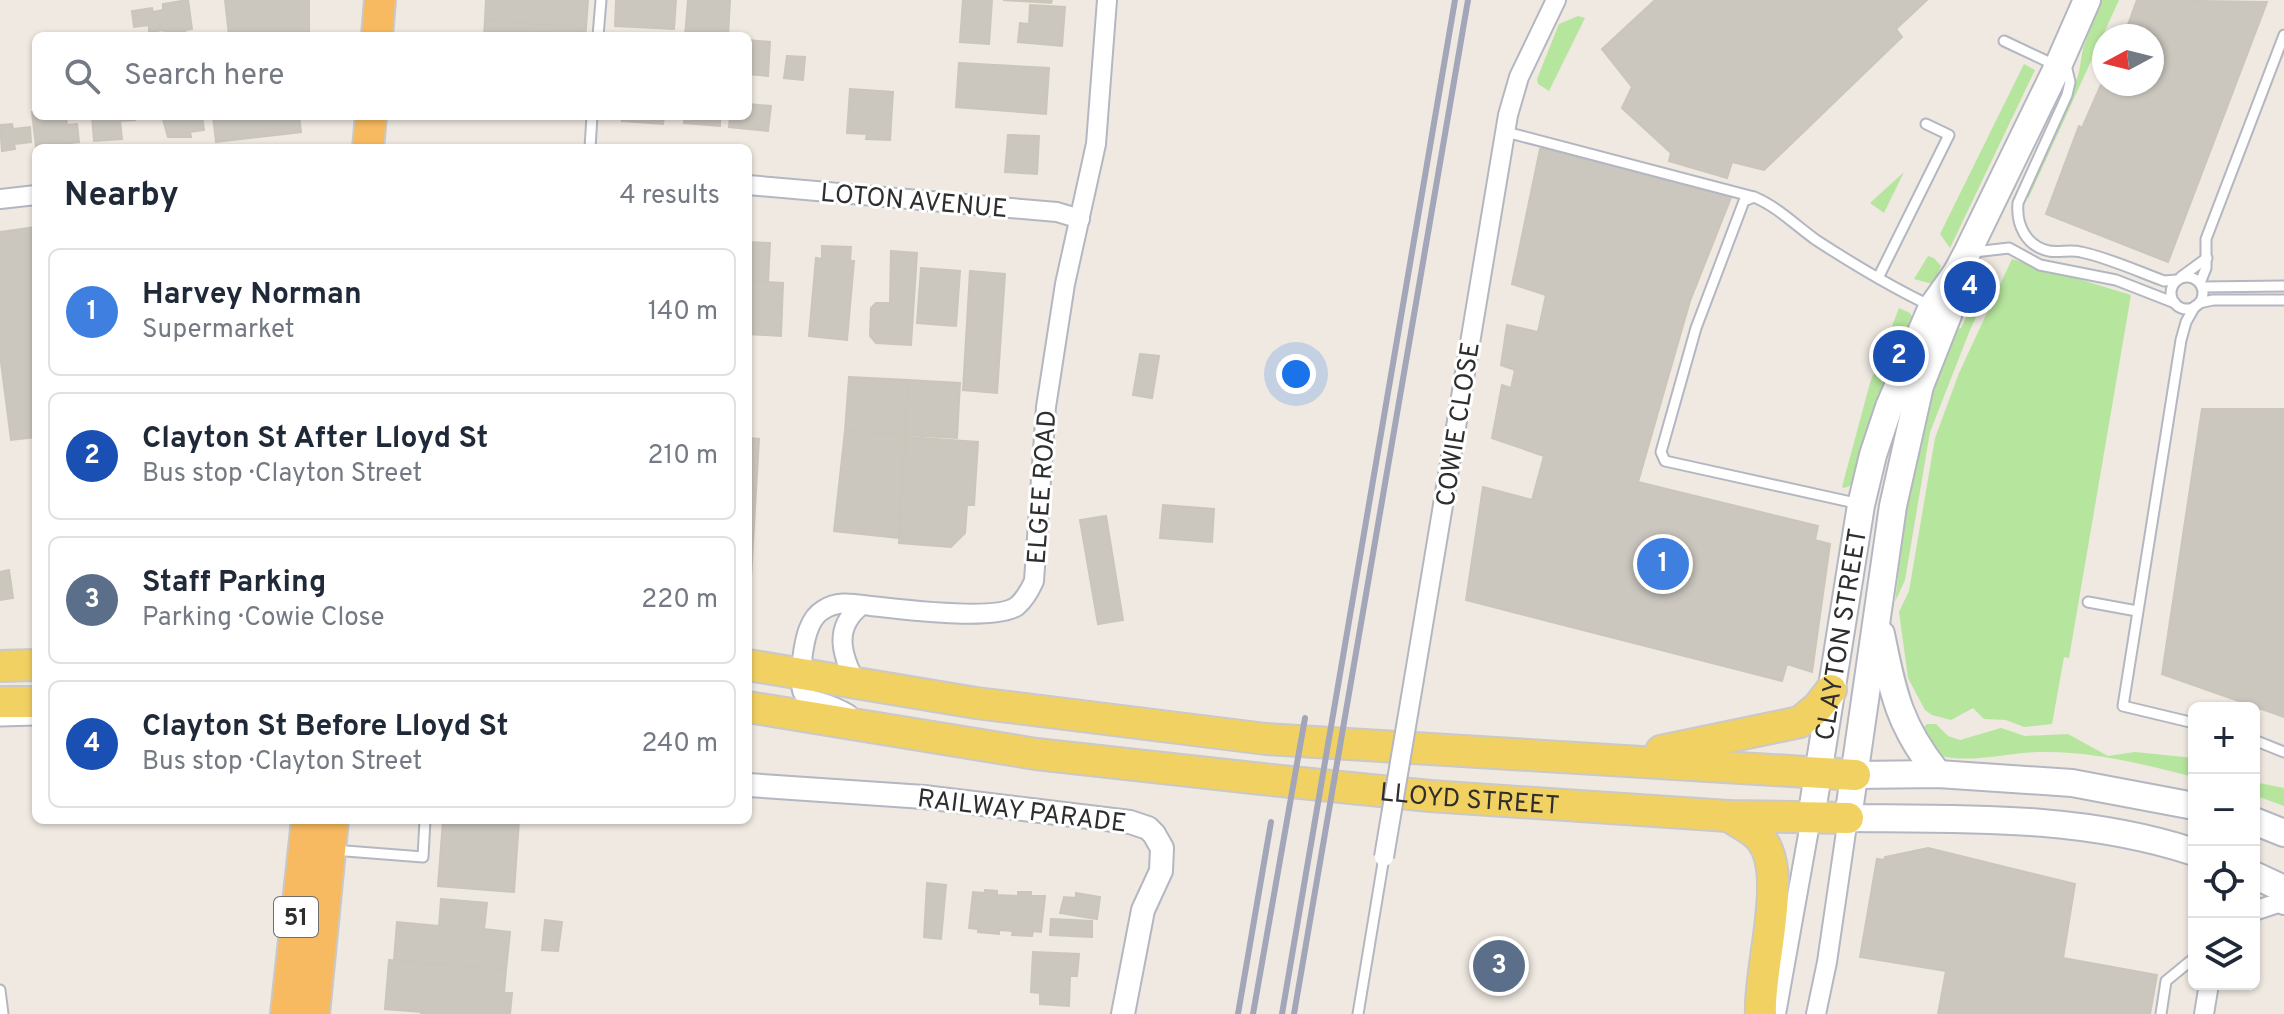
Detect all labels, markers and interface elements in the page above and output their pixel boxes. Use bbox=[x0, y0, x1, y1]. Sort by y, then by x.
north arrow bbox=[2092, 24, 2164, 96]
search box bbox=[32, 32, 752, 120]
icon: search bbox=[60, 54, 104, 98]
text: Search here bbox=[124, 58, 284, 95]
text: Nearby bbox=[64, 175, 179, 218]
street label: LOTON AVENUE bbox=[819, 178, 1009, 227]
text: 4 results bbox=[619, 180, 720, 213]
pin: 4 bbox=[1944, 257, 1996, 317]
text: Harvey Norman bbox=[142, 277, 362, 314]
text: 1 bbox=[87, 296, 97, 329]
text: 140 m bbox=[648, 296, 718, 329]
text: Supermarket bbox=[142, 314, 294, 347]
pin: 2 bbox=[1873, 326, 1925, 386]
street label: COWIE CLOSE bbox=[1430, 340, 1489, 509]
your location bbox=[1276, 354, 1316, 394]
street label: ELGEE ROAD bbox=[1022, 409, 1065, 565]
text: Clayton St After Lloyd St bbox=[142, 421, 488, 458]
text: 2 bbox=[84, 440, 100, 473]
text: 210 m bbox=[648, 440, 718, 473]
text: Bus stop · Clayton Street bbox=[142, 458, 422, 491]
street label: CLAYTON STREET bbox=[1810, 526, 1876, 743]
pin: 1 bbox=[1637, 534, 1689, 594]
text: Staff Parking bbox=[142, 565, 326, 602]
text: 3 bbox=[84, 584, 100, 617]
text: 220 m bbox=[641, 584, 718, 617]
text: Parking · Cowie Close bbox=[142, 602, 384, 635]
map controls bbox=[2188, 702, 2260, 990]
button: + bbox=[2188, 702, 2260, 774]
text: Clayton St Before Lloyd St bbox=[142, 709, 508, 746]
text: 4 bbox=[84, 728, 100, 761]
text: 240 m bbox=[641, 728, 718, 761]
text: Bus stop · Clayton Street bbox=[142, 746, 422, 779]
button: − bbox=[2188, 774, 2260, 846]
street label: LLOYD STREET bbox=[1378, 777, 1561, 824]
street label: RAILWAY PARADE bbox=[915, 783, 1128, 842]
button: locate bbox=[2188, 846, 2260, 918]
road number: 51 bbox=[274, 897, 318, 937]
button: layers bbox=[2188, 918, 2260, 990]
pin: 3 bbox=[1473, 936, 1525, 996]

